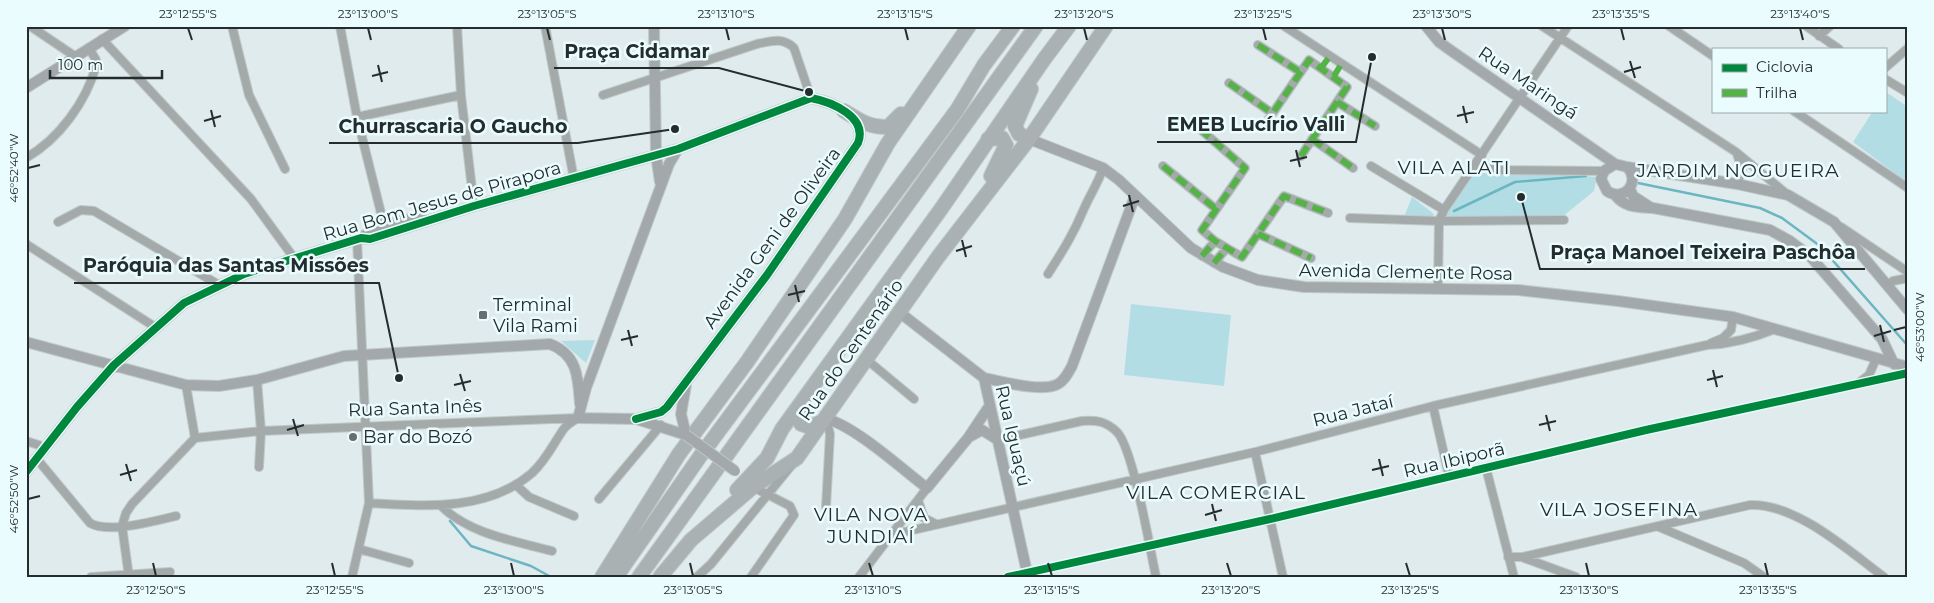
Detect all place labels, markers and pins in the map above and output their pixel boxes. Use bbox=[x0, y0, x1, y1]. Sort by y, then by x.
callout: Praça Cidamar bbox=[554, 34, 719, 68]
callout: EMEB Lucírio Valli bbox=[1157, 108, 1356, 142]
callout: Churrascaria O Gaucho bbox=[329, 109, 578, 143]
callout: Praça Manoel Teixeira Paschôa bbox=[1540, 235, 1865, 269]
callout: Paróquia das Santas Missões bbox=[74, 249, 379, 283]
place label: Terminal Vila Rami bbox=[493, 294, 578, 337]
marker: Terminal Vila Rami bbox=[477, 309, 489, 321]
place label: Bar do Bozó bbox=[363, 426, 472, 448]
marker: Bar do Bozó bbox=[347, 431, 359, 443]

